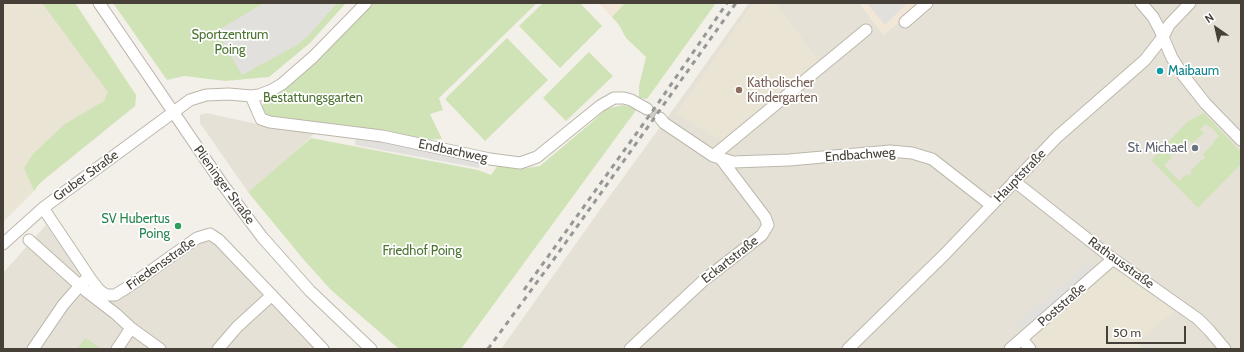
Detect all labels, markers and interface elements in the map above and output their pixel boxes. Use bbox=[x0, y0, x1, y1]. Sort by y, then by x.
north arrow bbox=[1196, 8, 1236, 48]
text: N bbox=[1202, 10, 1216, 26]
park label: Sportzentrum Poing bbox=[192, 27, 268, 58]
place label: Maibaum bbox=[1168, 63, 1219, 79]
marker: Maibaum bbox=[1155, 66, 1165, 76]
place label: Katholischer Kindergarten bbox=[747, 75, 818, 106]
marker: Katholischer Kindergarten bbox=[734, 85, 744, 95]
park label: Bestattungsgarten bbox=[263, 90, 363, 106]
street label: Endbachweg bbox=[417, 136, 489, 166]
place label: St. Michael bbox=[1127, 140, 1187, 156]
street label: Plieninger Straße bbox=[190, 143, 258, 227]
marker: St. Michael bbox=[1190, 143, 1200, 153]
street label: Endbachweg bbox=[824, 145, 896, 165]
street label: Hauptstraße bbox=[991, 146, 1049, 206]
street label: Gruber Straße bbox=[50, 147, 122, 205]
place label: SV Hubertus Poing bbox=[101, 211, 170, 242]
marker: SV Hubertus Poing bbox=[173, 221, 183, 231]
street label: Eckartstraße bbox=[699, 233, 761, 287]
street label: Rathausstraße bbox=[1085, 234, 1157, 292]
street label: Friedensstraße bbox=[124, 235, 198, 293]
park label: Friedhof Poing bbox=[382, 243, 462, 259]
street label: Poststraße bbox=[1035, 280, 1089, 330]
scale bar bbox=[1108, 318, 1188, 344]
text: 50 m bbox=[1113, 325, 1141, 340]

